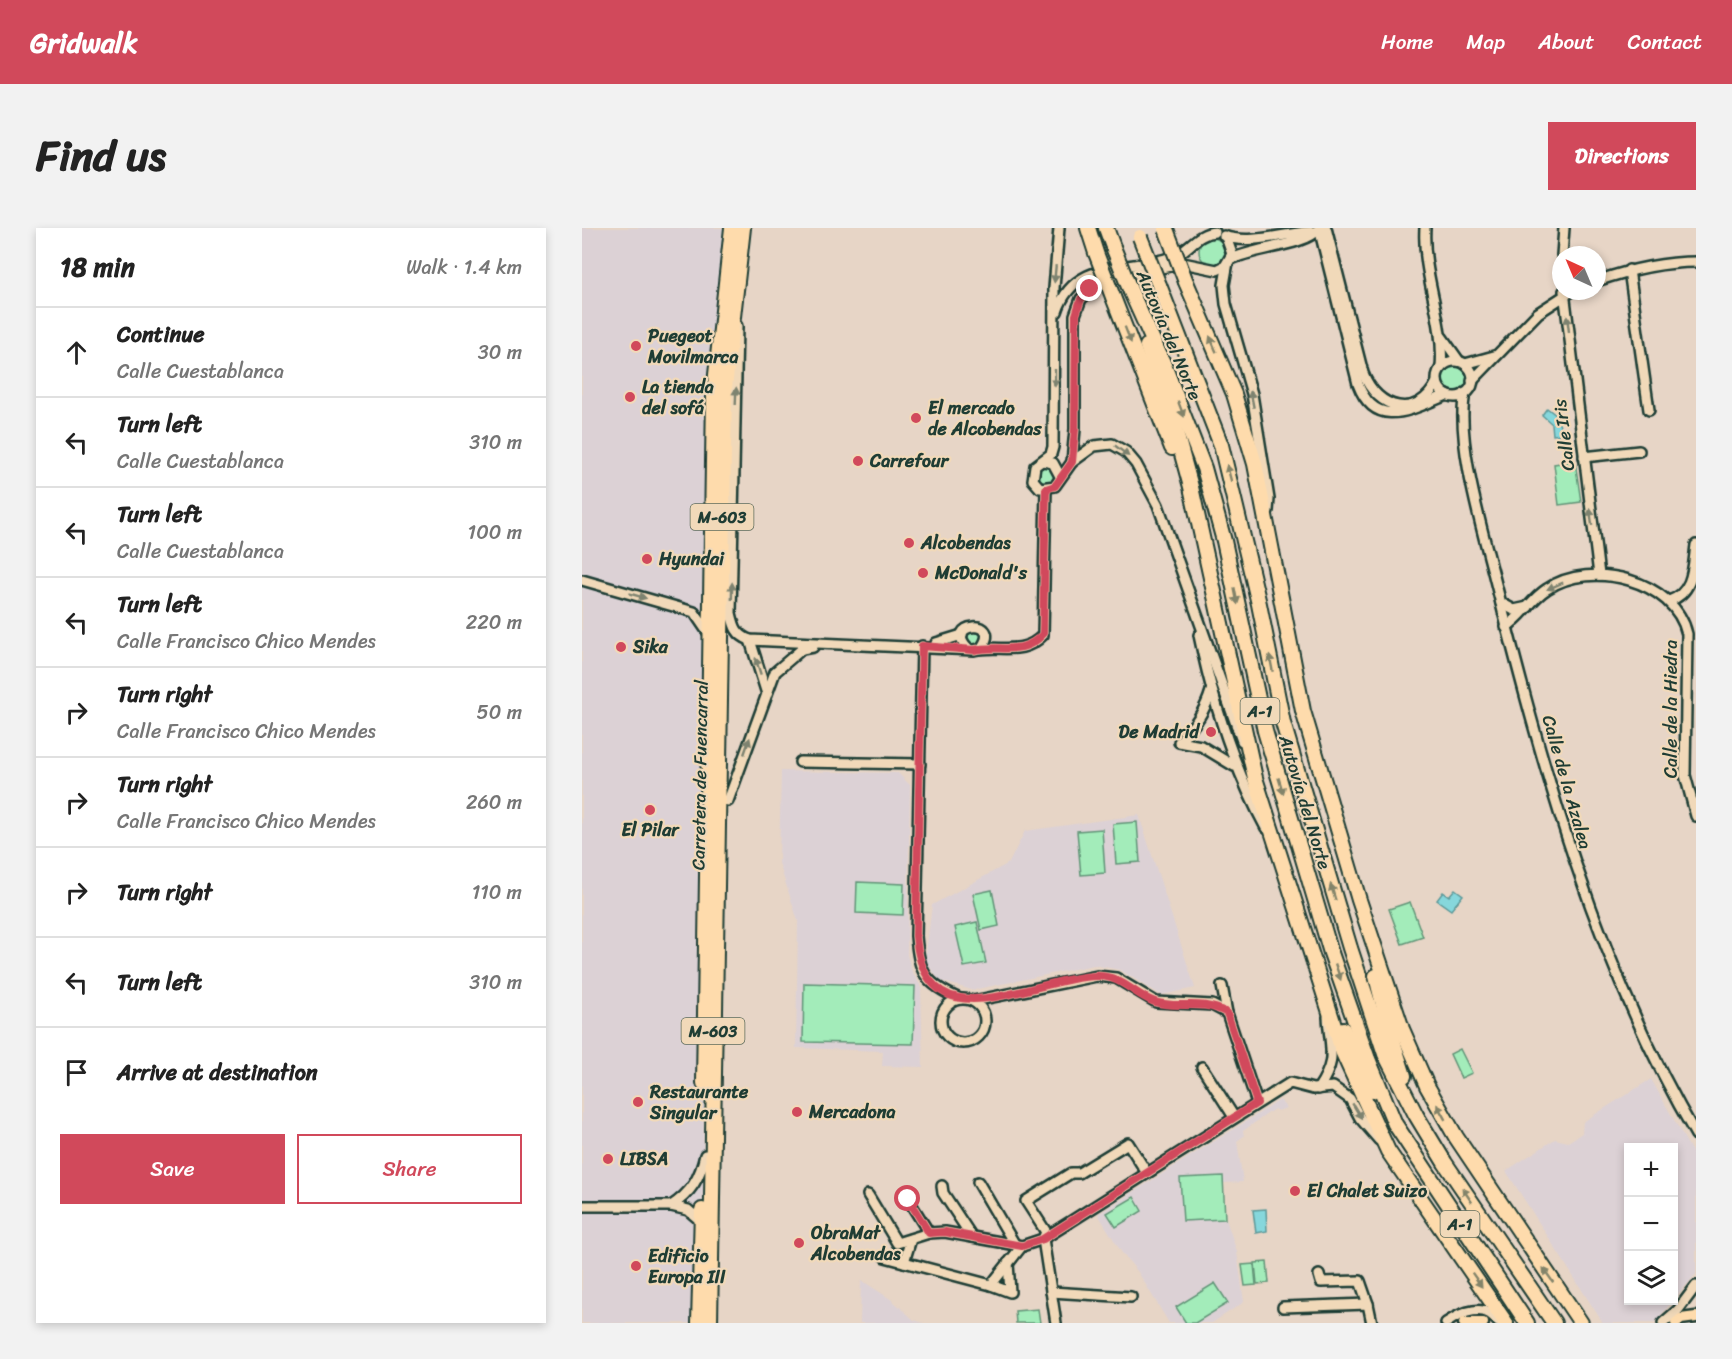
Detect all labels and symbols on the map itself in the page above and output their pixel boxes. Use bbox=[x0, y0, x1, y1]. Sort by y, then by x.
north arrow bbox=[1552, 246, 1606, 300]
one-way arrow bbox=[1050, 264, 1060, 283]
street label: Autovía del Norte bbox=[1127, 264, 1211, 406]
route end bbox=[1076, 275, 1102, 301]
one-way arrow bbox=[1563, 314, 1573, 333]
place label: Puegeot Movilmarca bbox=[647, 320, 739, 373]
one-way arrow bbox=[1124, 326, 1133, 344]
one-way arrow bbox=[1208, 334, 1218, 352]
marker: Puegeot Movilmarca bbox=[629, 339, 643, 353]
one-way arrow bbox=[1050, 369, 1060, 388]
place label: La tienda del sofá bbox=[642, 371, 714, 424]
one-way arrow bbox=[731, 386, 741, 405]
marker: La tienda del sofá bbox=[623, 390, 637, 404]
one-way arrow bbox=[1247, 390, 1256, 409]
place label: El mercado de Alcobendas bbox=[928, 392, 1042, 445]
street label: Calle Iris bbox=[1544, 396, 1584, 473]
one-way arrow bbox=[1177, 401, 1187, 419]
marker: El mercado de Alcobendas bbox=[909, 411, 923, 425]
place label: Carrefour bbox=[869, 445, 950, 477]
one-way arrow bbox=[1115, 445, 1130, 457]
marker: Carrefour bbox=[851, 454, 865, 468]
one-way arrow bbox=[1223, 464, 1233, 482]
road number: M-603 bbox=[690, 504, 754, 530]
one-way arrow bbox=[1586, 508, 1595, 527]
place label: Alcobendas bbox=[920, 527, 1011, 559]
marker: Alcobendas bbox=[902, 536, 916, 550]
place label: Hyundai bbox=[658, 543, 725, 575]
marker: Hyundai bbox=[640, 552, 654, 566]
place label: McDonald's bbox=[934, 557, 1028, 589]
marker: McDonald's bbox=[916, 566, 930, 580]
one-way arrow bbox=[727, 581, 737, 600]
one-way arrow bbox=[1546, 581, 1564, 591]
one-way arrow bbox=[1232, 587, 1241, 606]
one-way arrow bbox=[629, 592, 647, 601]
place label: Sika bbox=[632, 631, 669, 663]
marker: Sika bbox=[614, 640, 628, 654]
street label: Calle de la Hiedra bbox=[1655, 640, 1687, 778]
one-way arrow bbox=[1266, 654, 1275, 673]
one-way arrow bbox=[753, 657, 763, 675]
street label: Carretera de Fuencarral bbox=[682, 679, 718, 870]
road number: A-1 bbox=[1240, 698, 1280, 724]
street label: Calle de la Azalea bbox=[1533, 711, 1601, 853]
place label: De Madrid bbox=[1119, 716, 1201, 748]
marker: De Madrid bbox=[1204, 725, 1218, 739]
street label: Autovía del Norte bbox=[1269, 730, 1341, 873]
one-way arrow bbox=[743, 737, 753, 755]
one-way arrow bbox=[1277, 777, 1286, 795]
marker: El Pilar bbox=[643, 803, 657, 817]
place label: El Pilar bbox=[621, 814, 680, 846]
one-way arrow bbox=[1328, 883, 1337, 901]
one-way arrow bbox=[1334, 963, 1344, 981]
road number: M-603 bbox=[682, 1018, 744, 1044]
place label: Restaurante Singular bbox=[649, 1076, 749, 1129]
marker: Restaurante Singular bbox=[631, 1095, 645, 1109]
place label: Mercadona bbox=[808, 1096, 895, 1128]
one-way arrow bbox=[1352, 1103, 1362, 1120]
one-way arrow bbox=[1437, 1103, 1447, 1120]
marker: Mercadona bbox=[790, 1105, 804, 1119]
place label: LIBSA bbox=[620, 1143, 668, 1175]
marker: LIBSA bbox=[601, 1152, 615, 1166]
place label: El Chalet Suizo bbox=[1307, 1175, 1428, 1207]
marker: El Chalet Suizo bbox=[1288, 1184, 1302, 1198]
route start bbox=[894, 1185, 920, 1211]
one-way arrow bbox=[1462, 1187, 1473, 1203]
road number: A-1 bbox=[1440, 1211, 1480, 1237]
place label: ObraMat Alcobendas bbox=[810, 1217, 901, 1270]
marker: ObraMat Alcobendas bbox=[792, 1236, 806, 1250]
place label: Edificio Europa III bbox=[648, 1240, 726, 1293]
marker: Edificio Europa III bbox=[629, 1259, 643, 1273]
one-way arrow bbox=[1543, 1267, 1554, 1283]
one-way arrow bbox=[1471, 1272, 1482, 1288]

